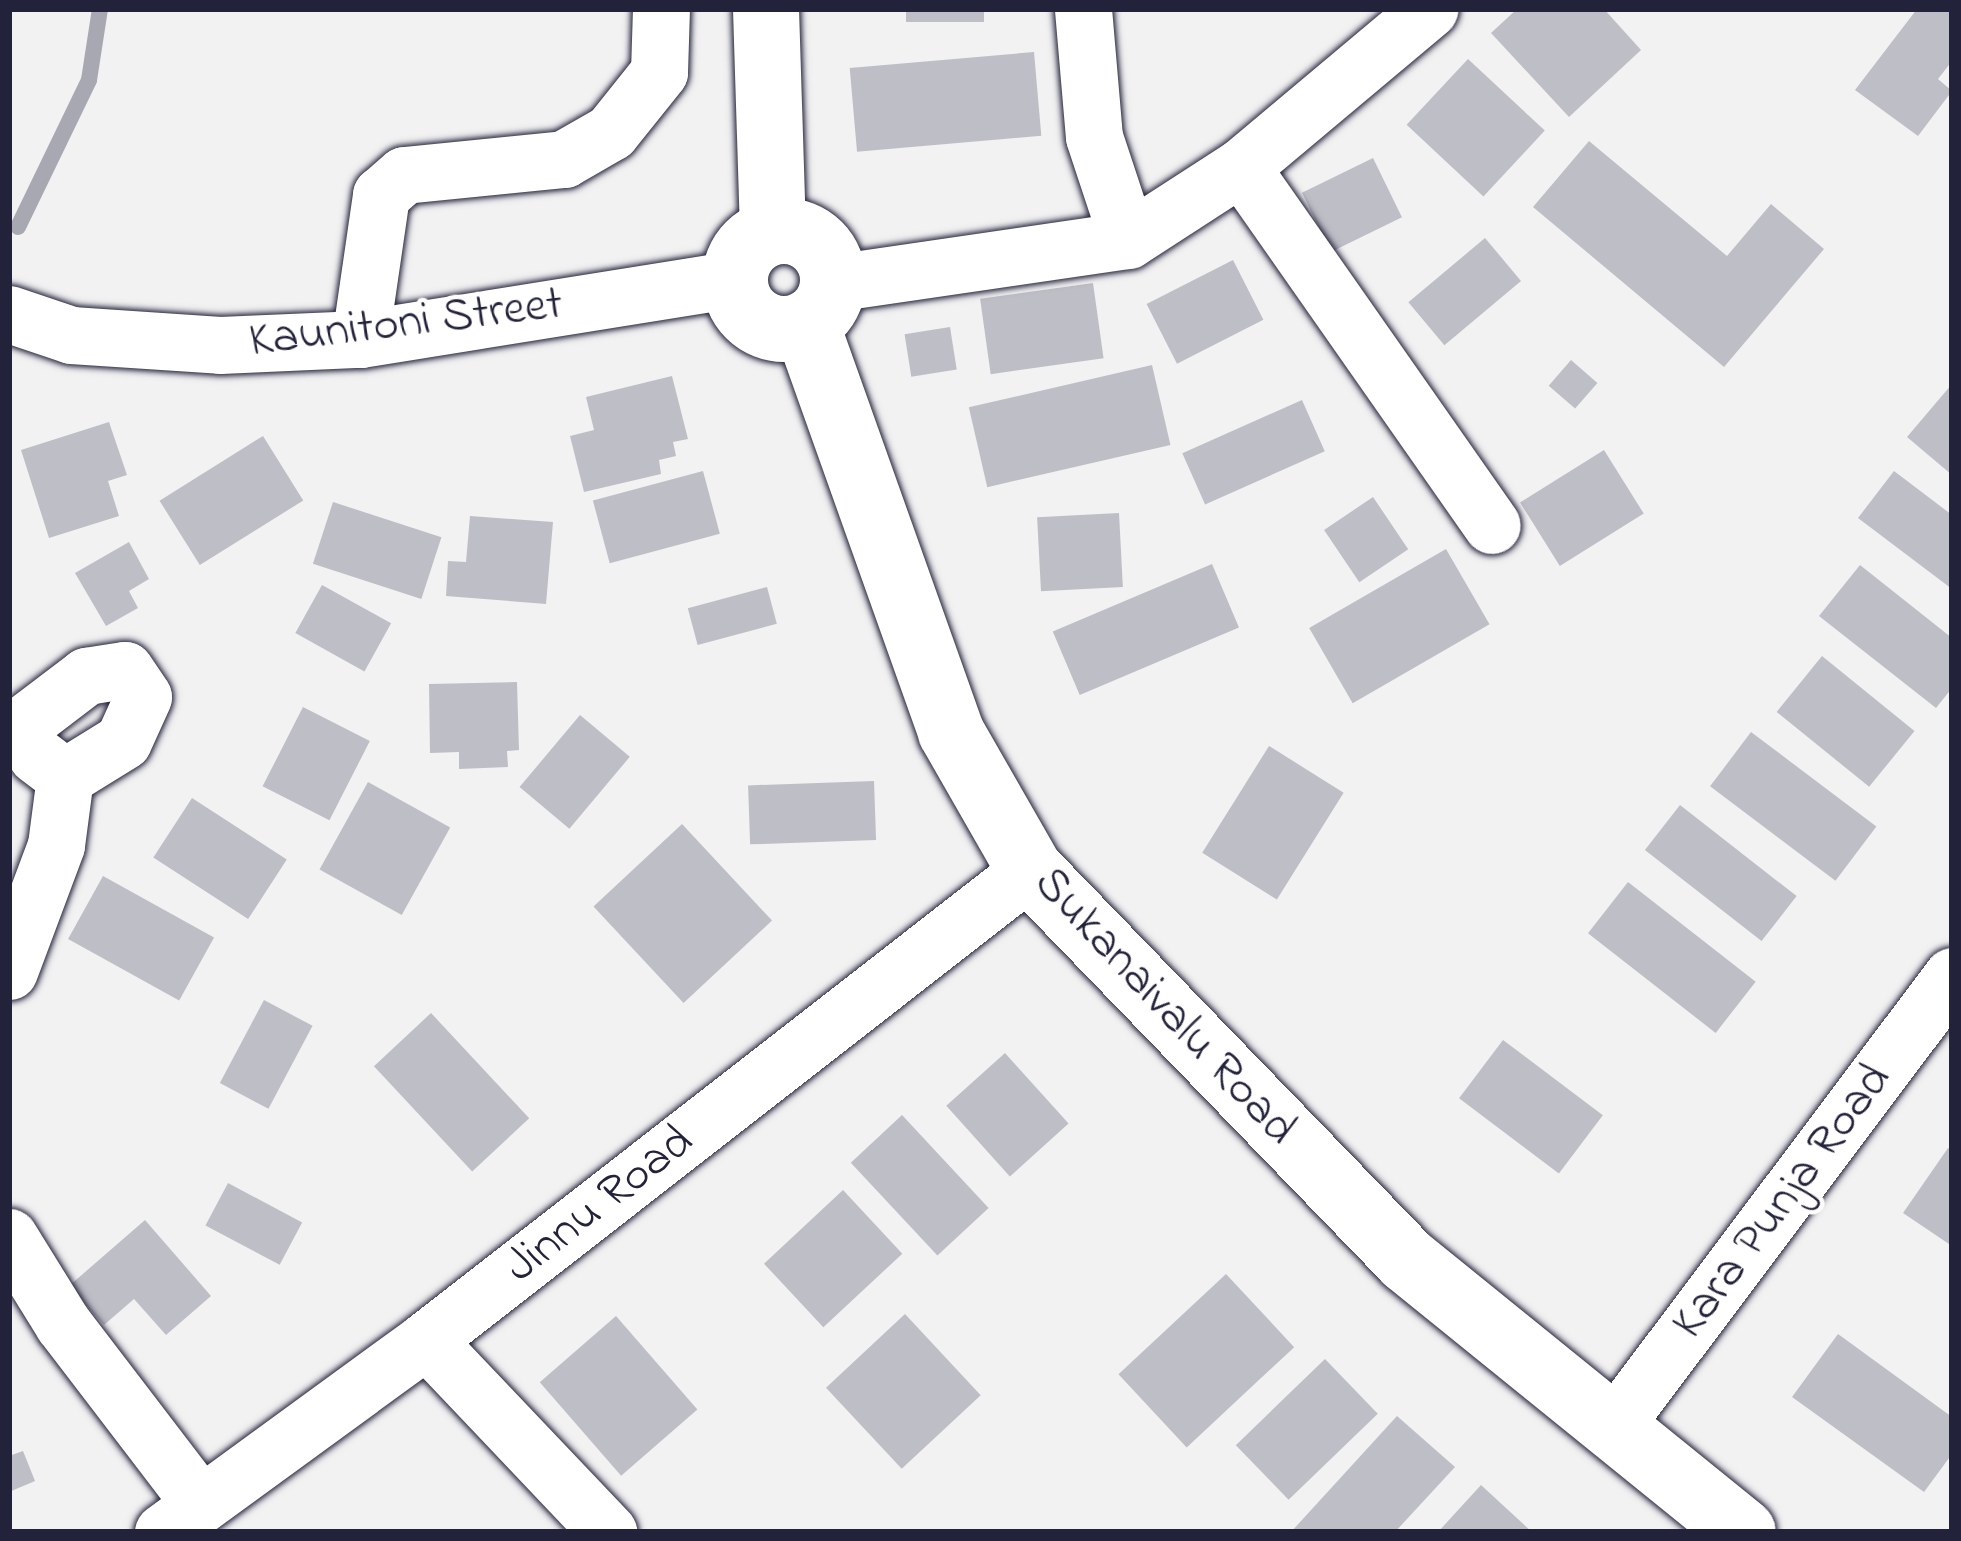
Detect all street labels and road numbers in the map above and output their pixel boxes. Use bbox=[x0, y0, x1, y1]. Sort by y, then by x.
street label: Kaunitoni Street bbox=[246, 276, 566, 372]
street label: Sukanaivalu Road bbox=[1020, 856, 1308, 1158]
street label: Kara Punja Road bbox=[1661, 1053, 1905, 1351]
street label: Jinnu Road bbox=[494, 1114, 706, 1296]

